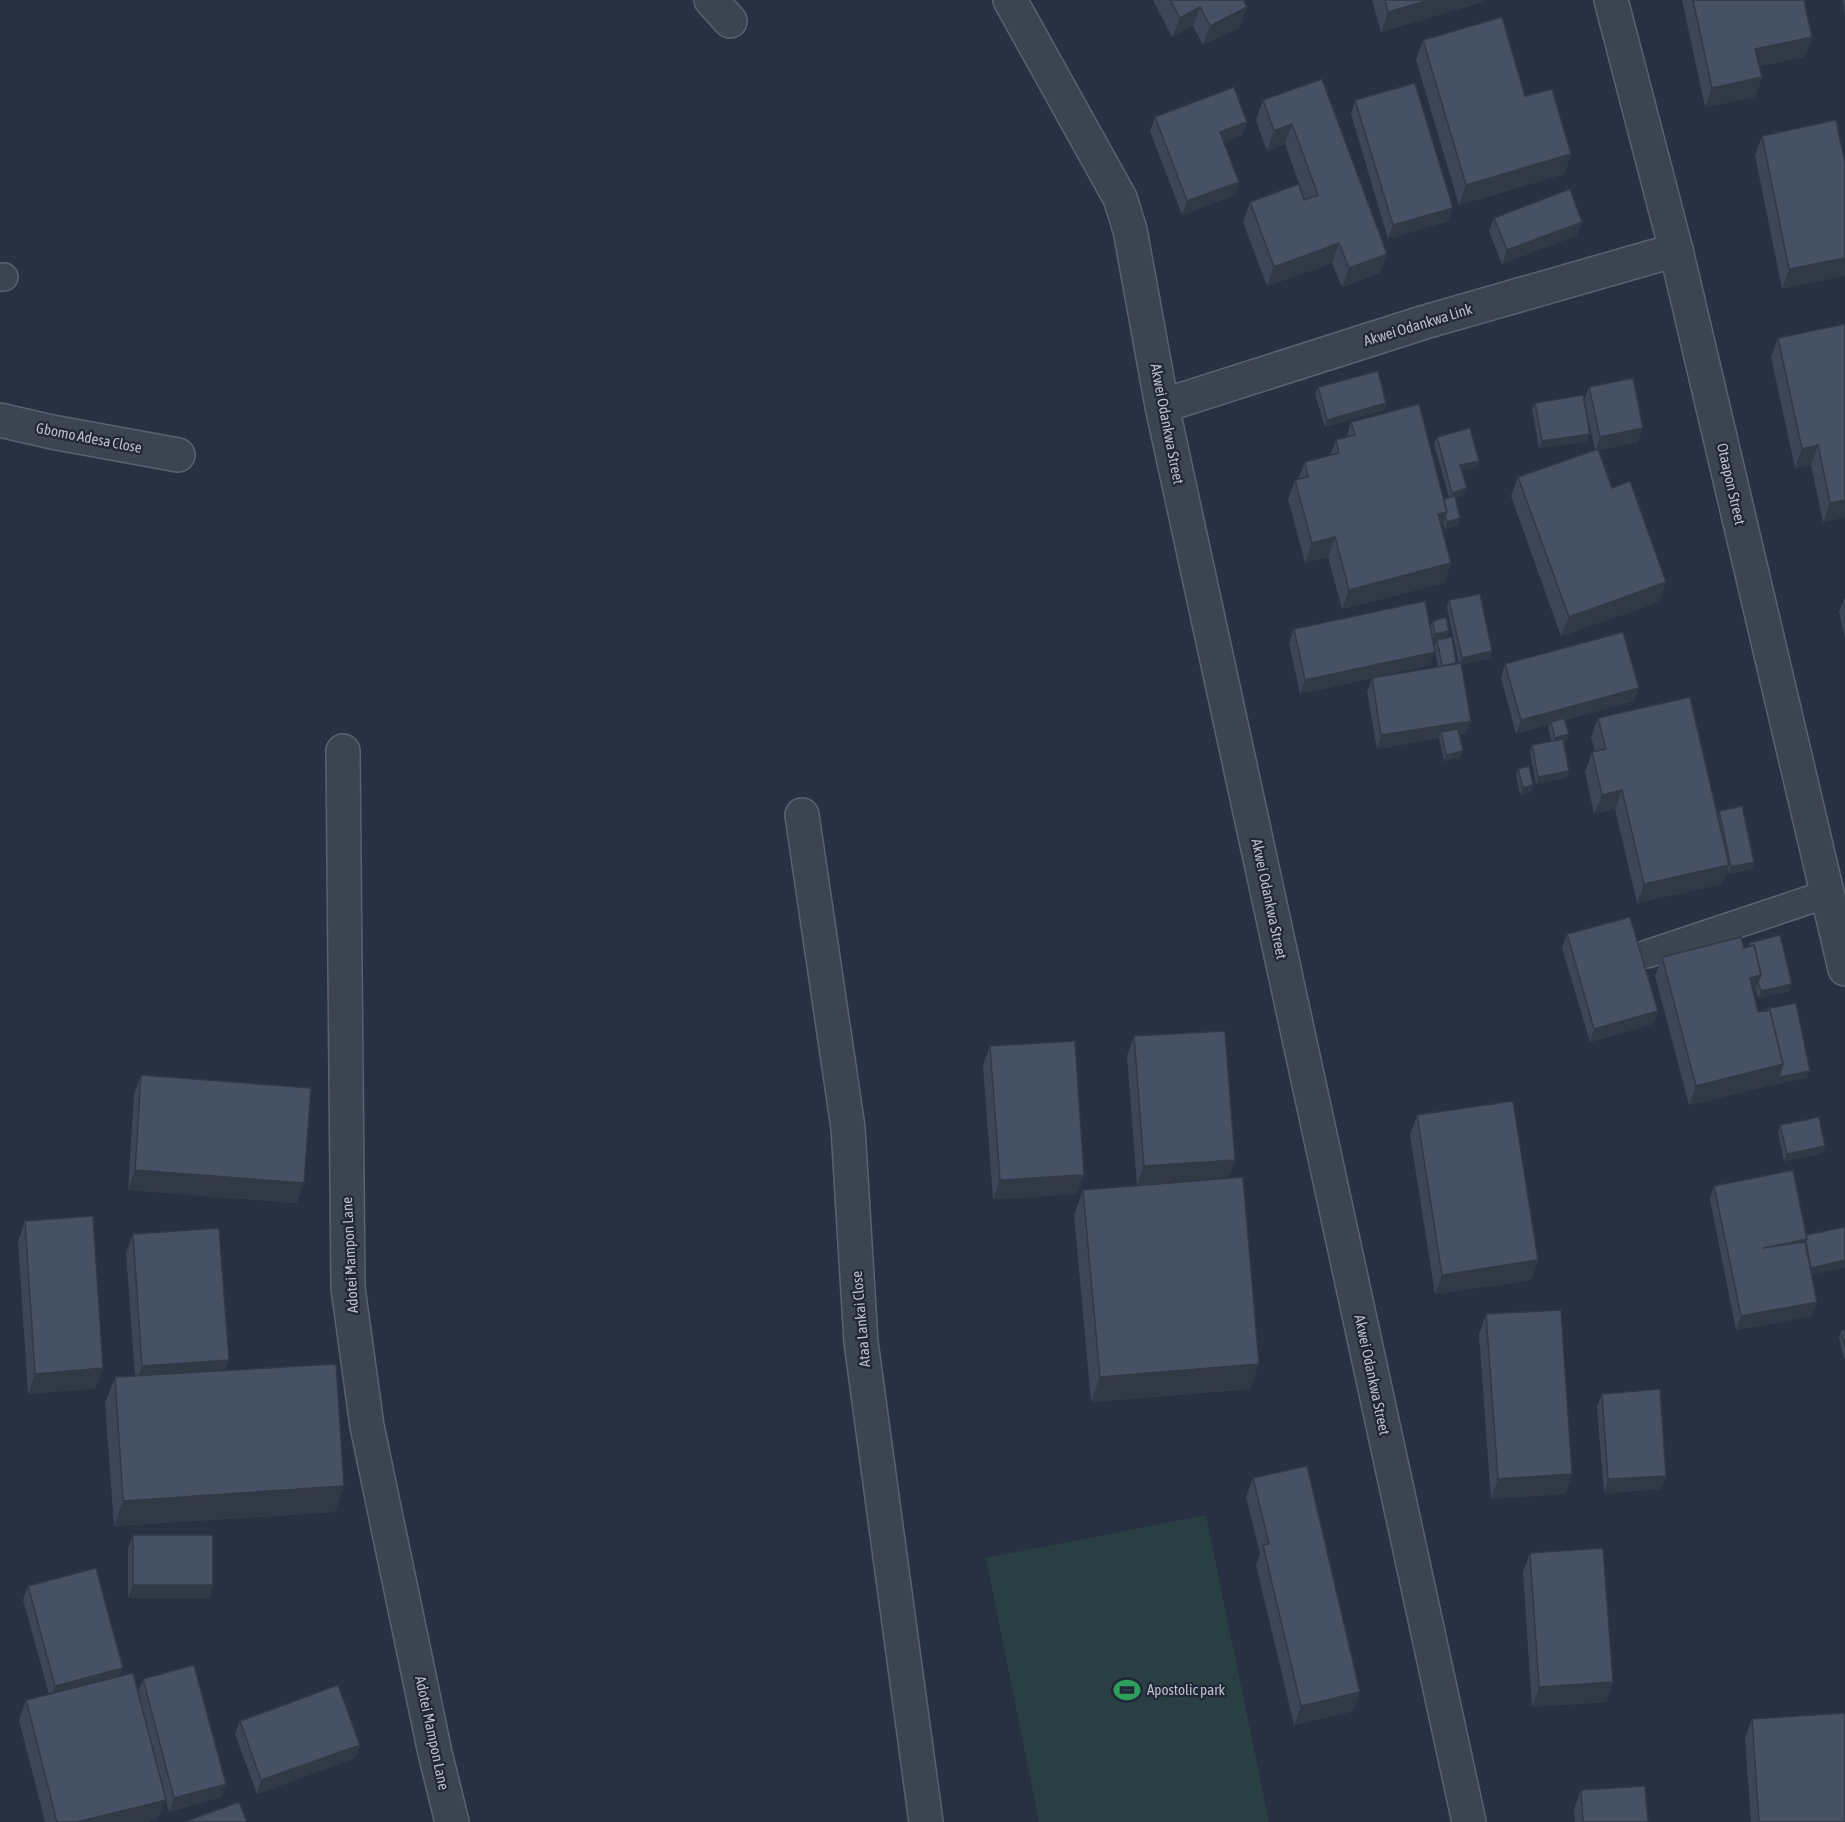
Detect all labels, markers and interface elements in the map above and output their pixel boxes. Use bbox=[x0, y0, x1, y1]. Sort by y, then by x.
street label: Akwei Odankwa Link bbox=[1361, 300, 1475, 349]
street label: Akwei Odankwa Street bbox=[1147, 362, 1188, 486]
street label: Gbomo Adesa Close bbox=[35, 419, 144, 456]
street label: Otaapon Street bbox=[1714, 441, 1749, 526]
street label: Akwei Odankwa Street bbox=[1248, 837, 1291, 961]
street label: Adotei Mampon Lane bbox=[338, 1196, 361, 1313]
street label: Ataa Lankai Close bbox=[848, 1270, 873, 1368]
street label: Akwei Odankwa Street bbox=[1351, 1313, 1394, 1437]
street label: Adotei Mampon Lane bbox=[412, 1674, 453, 1792]
sports icon: Apostolic park bbox=[1112, 1675, 1142, 1705]
place label: Apostolic park bbox=[1147, 1681, 1226, 1698]

